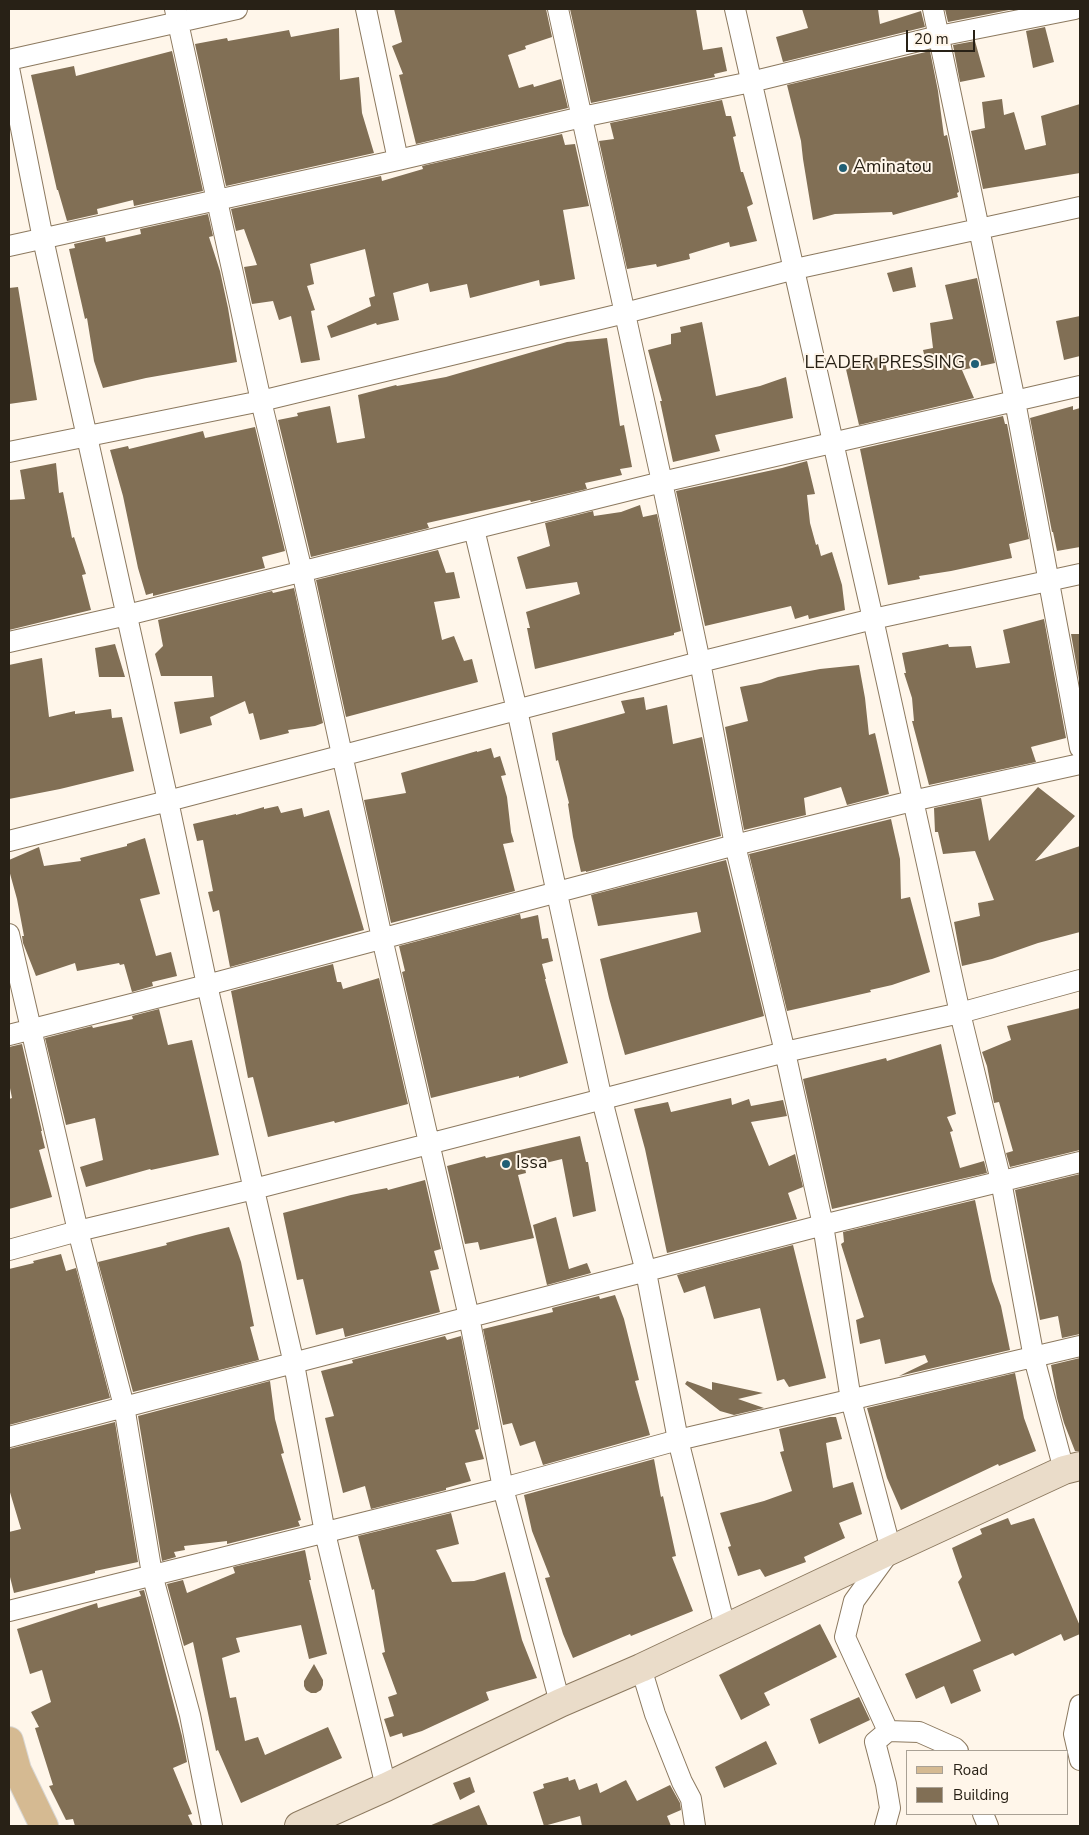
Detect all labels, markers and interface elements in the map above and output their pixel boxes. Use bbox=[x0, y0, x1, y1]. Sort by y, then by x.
scale bar bbox=[909, 20, 978, 52]
text: 20 m bbox=[914, 29, 949, 49]
place label: Aminatou bbox=[853, 157, 932, 179]
marker: Aminatou bbox=[837, 162, 849, 174]
place label: LEADER PRESSING bbox=[804, 353, 965, 375]
marker: LEADER PRESSING bbox=[969, 358, 981, 370]
place label: Issa bbox=[516, 1153, 547, 1175]
marker: Issa bbox=[500, 1158, 512, 1170]
legend bbox=[906, 1750, 1069, 1815]
text: Road bbox=[953, 1760, 988, 1780]
text: Building bbox=[953, 1785, 1009, 1805]

